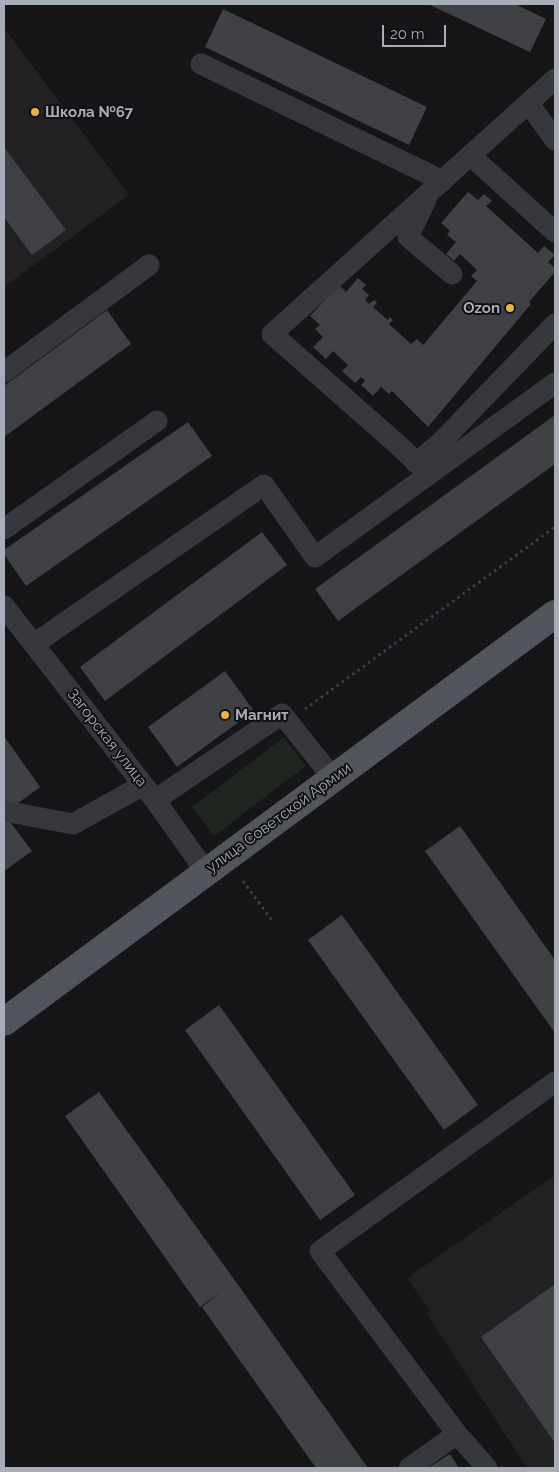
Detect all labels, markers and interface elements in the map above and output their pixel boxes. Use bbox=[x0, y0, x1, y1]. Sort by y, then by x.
scale bar bbox=[384, 15, 448, 47]
text: 20 m bbox=[390, 25, 425, 43]
place label: Школа №67 bbox=[45, 103, 133, 121]
marker: Школа №67 bbox=[29, 106, 41, 118]
place label: Ozon bbox=[463, 299, 500, 317]
marker: Ozon bbox=[504, 302, 516, 314]
street label: Загорская улица bbox=[63, 686, 151, 790]
place label: Магнит bbox=[235, 706, 289, 724]
marker: Магнит bbox=[219, 709, 231, 721]
street label: улица Советской Армии bbox=[203, 759, 355, 877]

